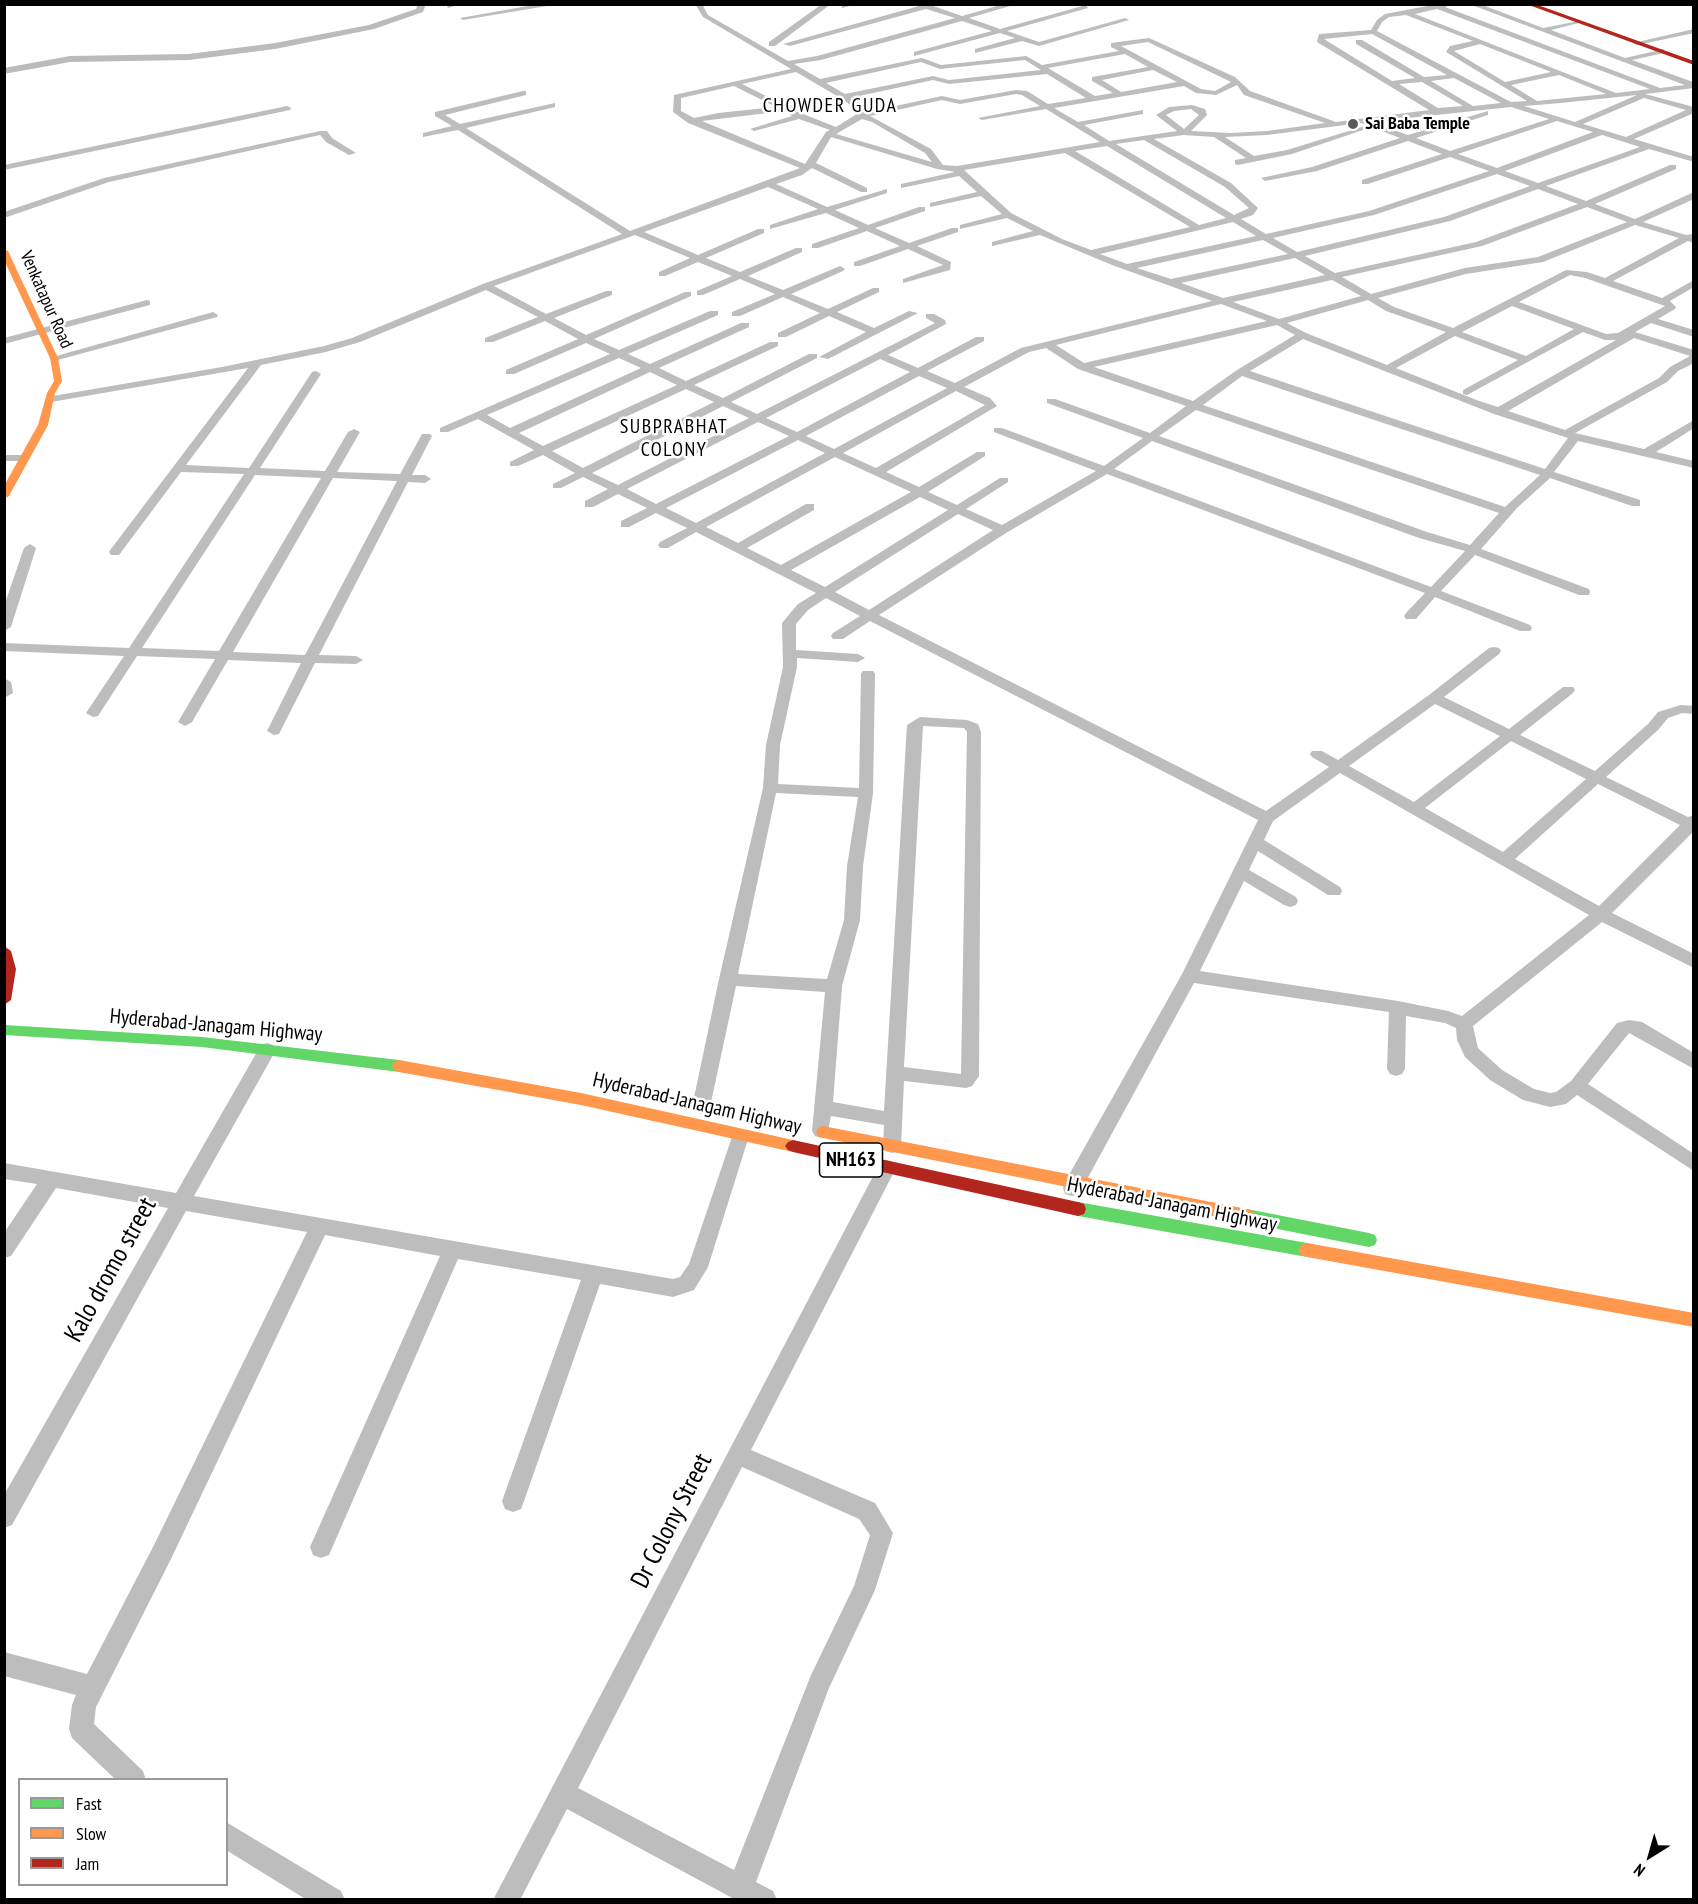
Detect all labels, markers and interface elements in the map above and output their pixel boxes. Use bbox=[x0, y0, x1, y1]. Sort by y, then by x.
district label: CHOWDER GUDA bbox=[763, 94, 897, 118]
place label: Sai Baba Temple bbox=[1365, 113, 1470, 135]
marker: Sai Baba Temple bbox=[1346, 117, 1360, 131]
street label: Venkatapur Road bbox=[15, 248, 77, 352]
district label: SUBPRABHAT COLONY bbox=[620, 415, 728, 462]
street label: Hyderabad-Janagam Highway bbox=[109, 1004, 323, 1048]
street label: Hyderabad-Janagam Highway bbox=[590, 1068, 804, 1140]
road number: NH163 bbox=[820, 1143, 882, 1177]
street label: Hyderabad-Janagam Highway bbox=[1065, 1172, 1279, 1238]
street label: Kalo dromo street bbox=[59, 1192, 163, 1348]
street label: Dr Colony Street bbox=[625, 1449, 719, 1593]
legend bbox=[18, 1778, 228, 1886]
text: Fast bbox=[76, 1792, 102, 1815]
text: Slow bbox=[76, 1822, 106, 1845]
north arrow bbox=[1620, 1826, 1680, 1886]
text: Jam bbox=[76, 1852, 99, 1875]
text: N bbox=[1630, 1860, 1649, 1881]

